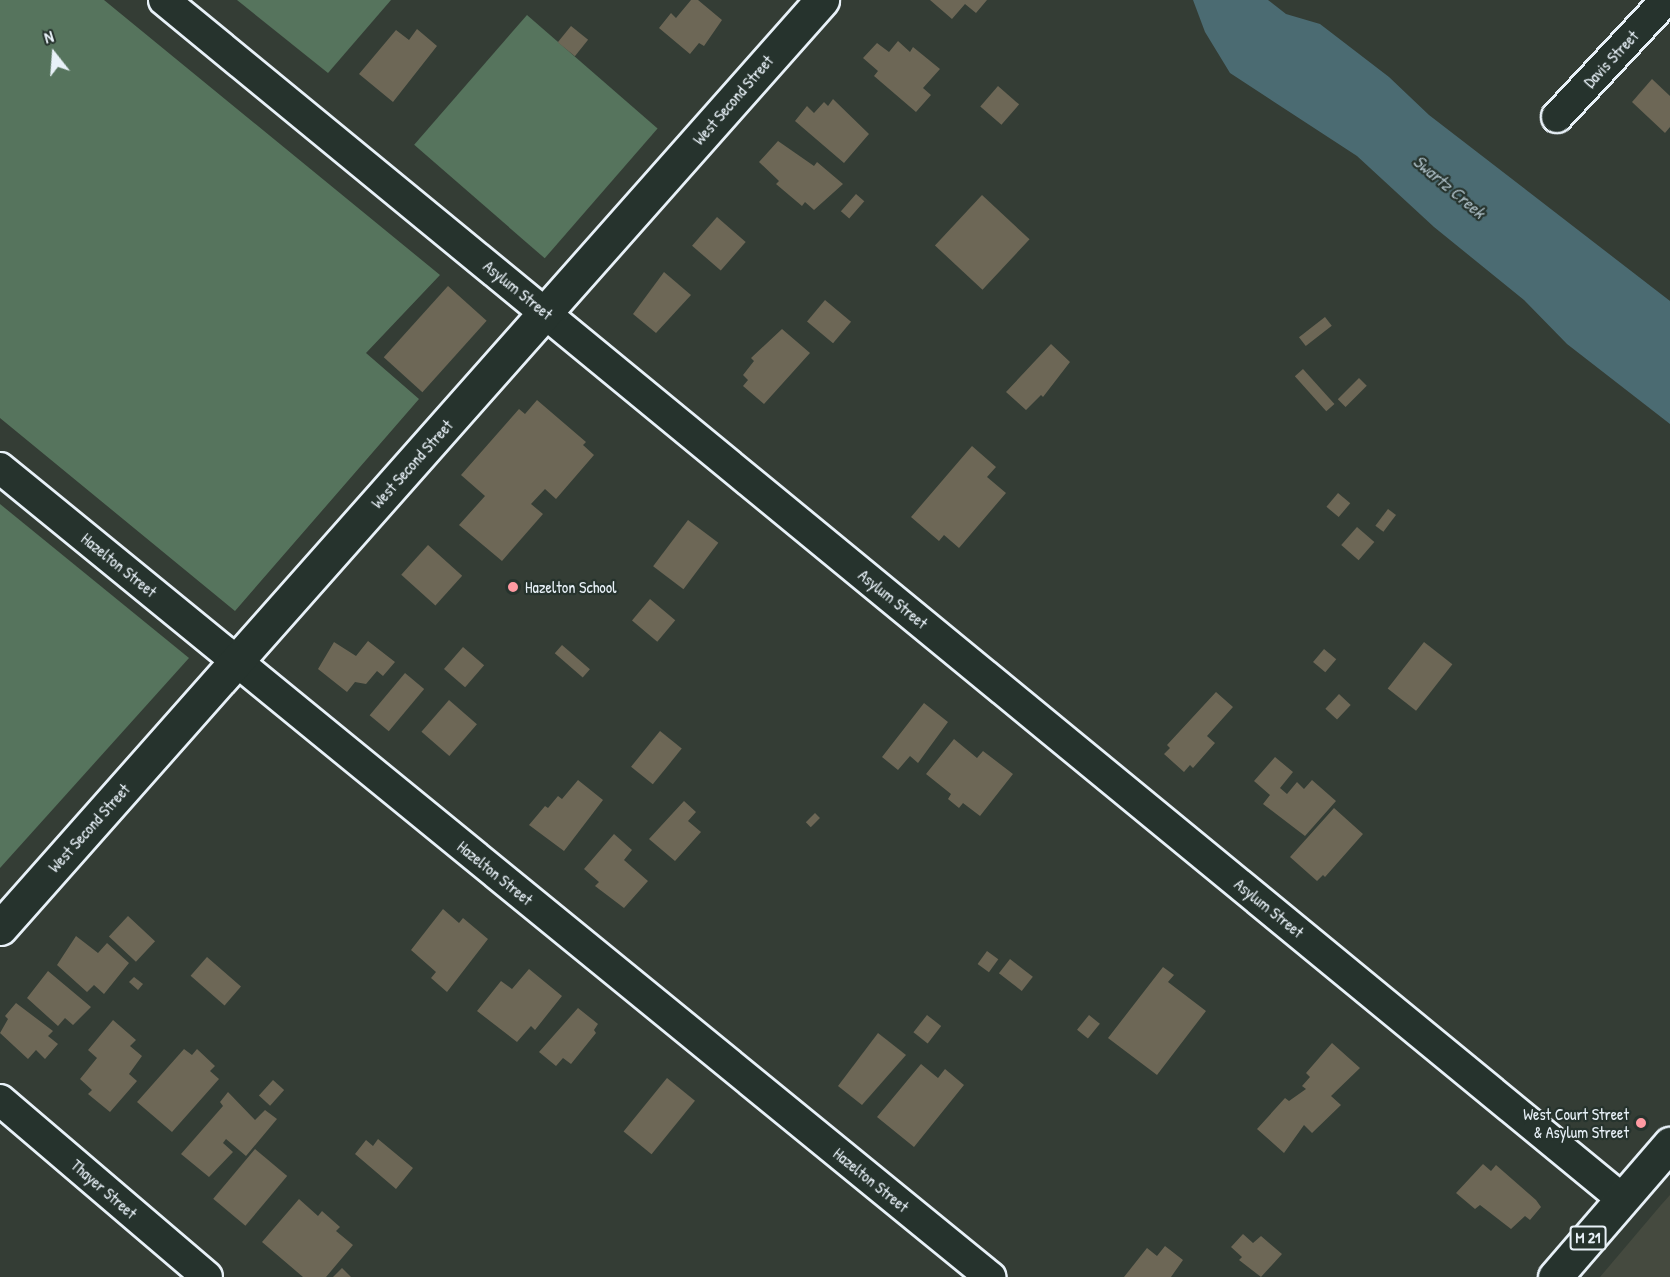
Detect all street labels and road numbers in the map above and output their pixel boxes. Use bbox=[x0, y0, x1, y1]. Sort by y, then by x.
street label: Davis Street bbox=[1580, 27, 1642, 91]
street label: West Second Street bbox=[689, 51, 777, 149]
street label: Asylum Street bbox=[480, 256, 556, 324]
street label: West Second Street bbox=[367, 416, 457, 512]
street label: Hazelton Street bbox=[77, 529, 161, 601]
street label: Asylum Street bbox=[855, 565, 931, 633]
street label: West Second Street bbox=[44, 780, 134, 876]
street label: Hazelton Street bbox=[453, 837, 537, 909]
street label: Asylum Street bbox=[1231, 874, 1307, 942]
street label: Hazelton Street bbox=[829, 1144, 913, 1216]
street label: Thayer Street bbox=[67, 1155, 141, 1223]
road number: M 21 bbox=[1568, 1226, 1608, 1250]

